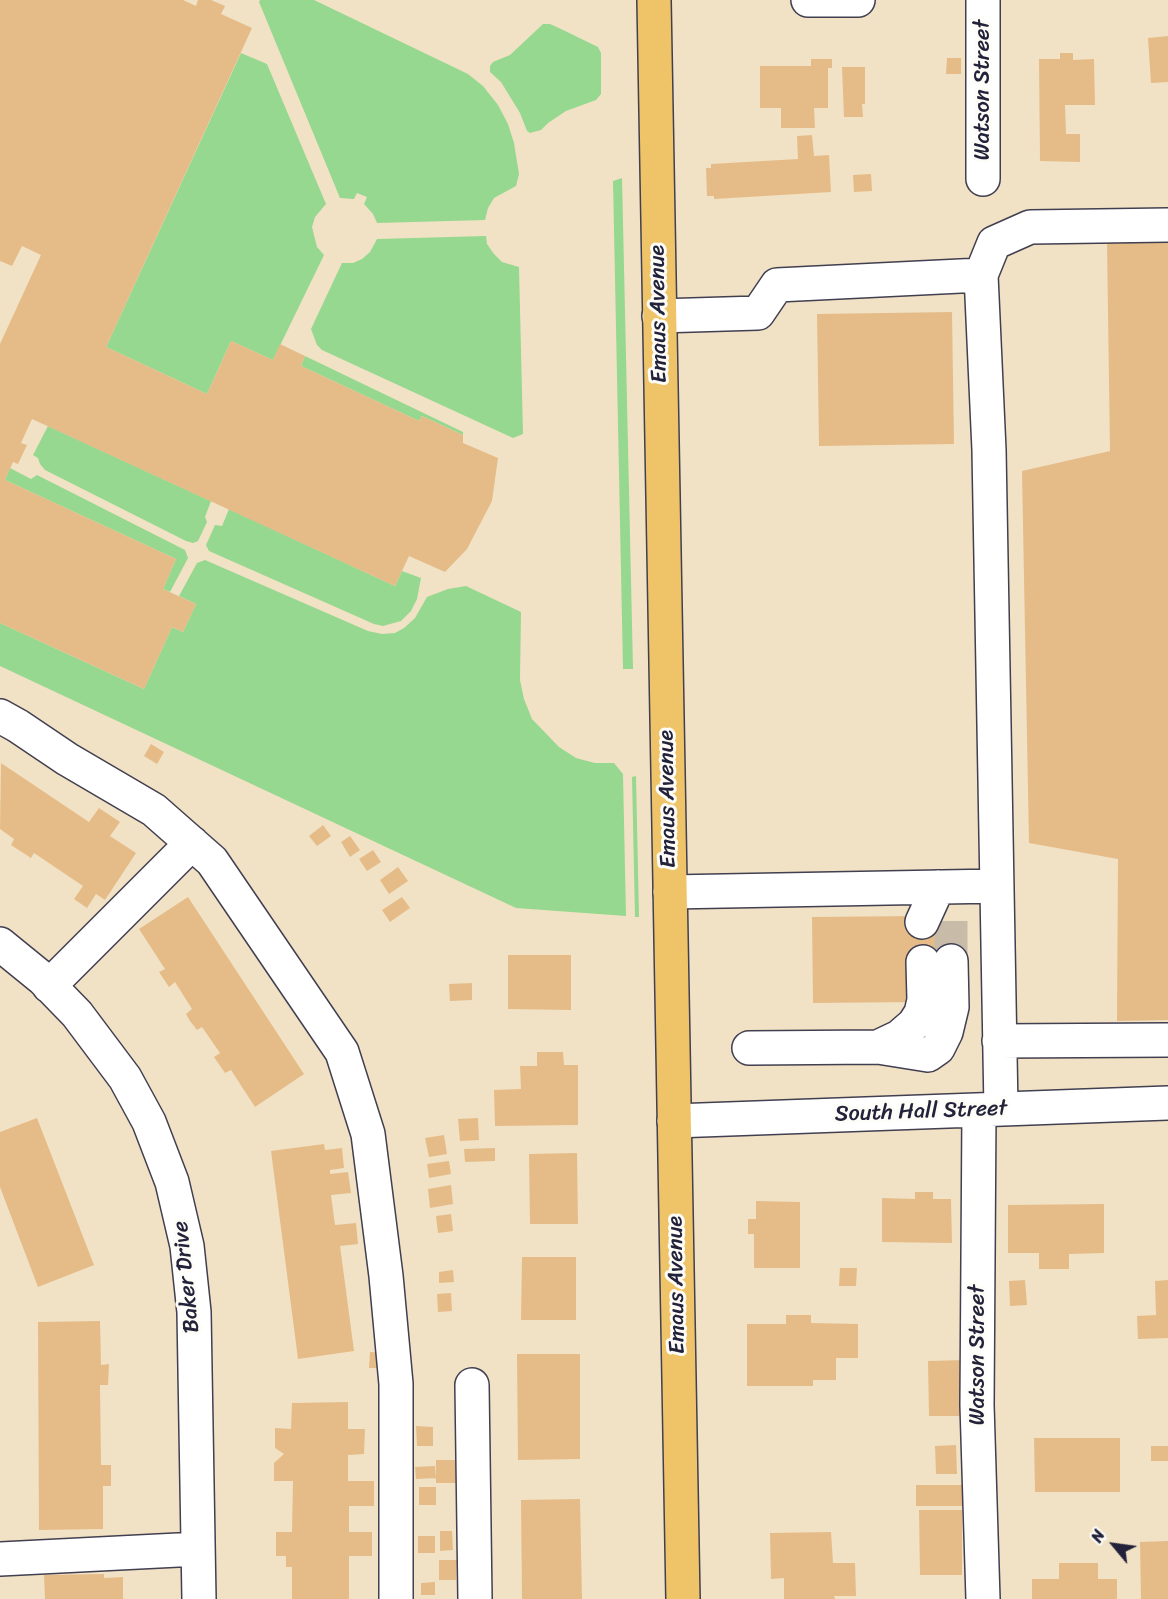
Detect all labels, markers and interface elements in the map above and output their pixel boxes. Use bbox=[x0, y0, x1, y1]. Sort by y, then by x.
street label: Watson Street bbox=[970, 20, 996, 160]
street label: Emaus Avenue bbox=[645, 245, 673, 383]
street label: Emaus Avenue bbox=[654, 730, 682, 868]
street label: South Hall Street bbox=[834, 1096, 1008, 1128]
street label: Emaus Avenue bbox=[663, 1216, 691, 1354]
street label: Baker Drive bbox=[168, 1220, 206, 1334]
street label: Watson Street bbox=[965, 1285, 991, 1425]
north arrow bbox=[1084, 1515, 1144, 1575]
text: N bbox=[1082, 1524, 1113, 1548]

